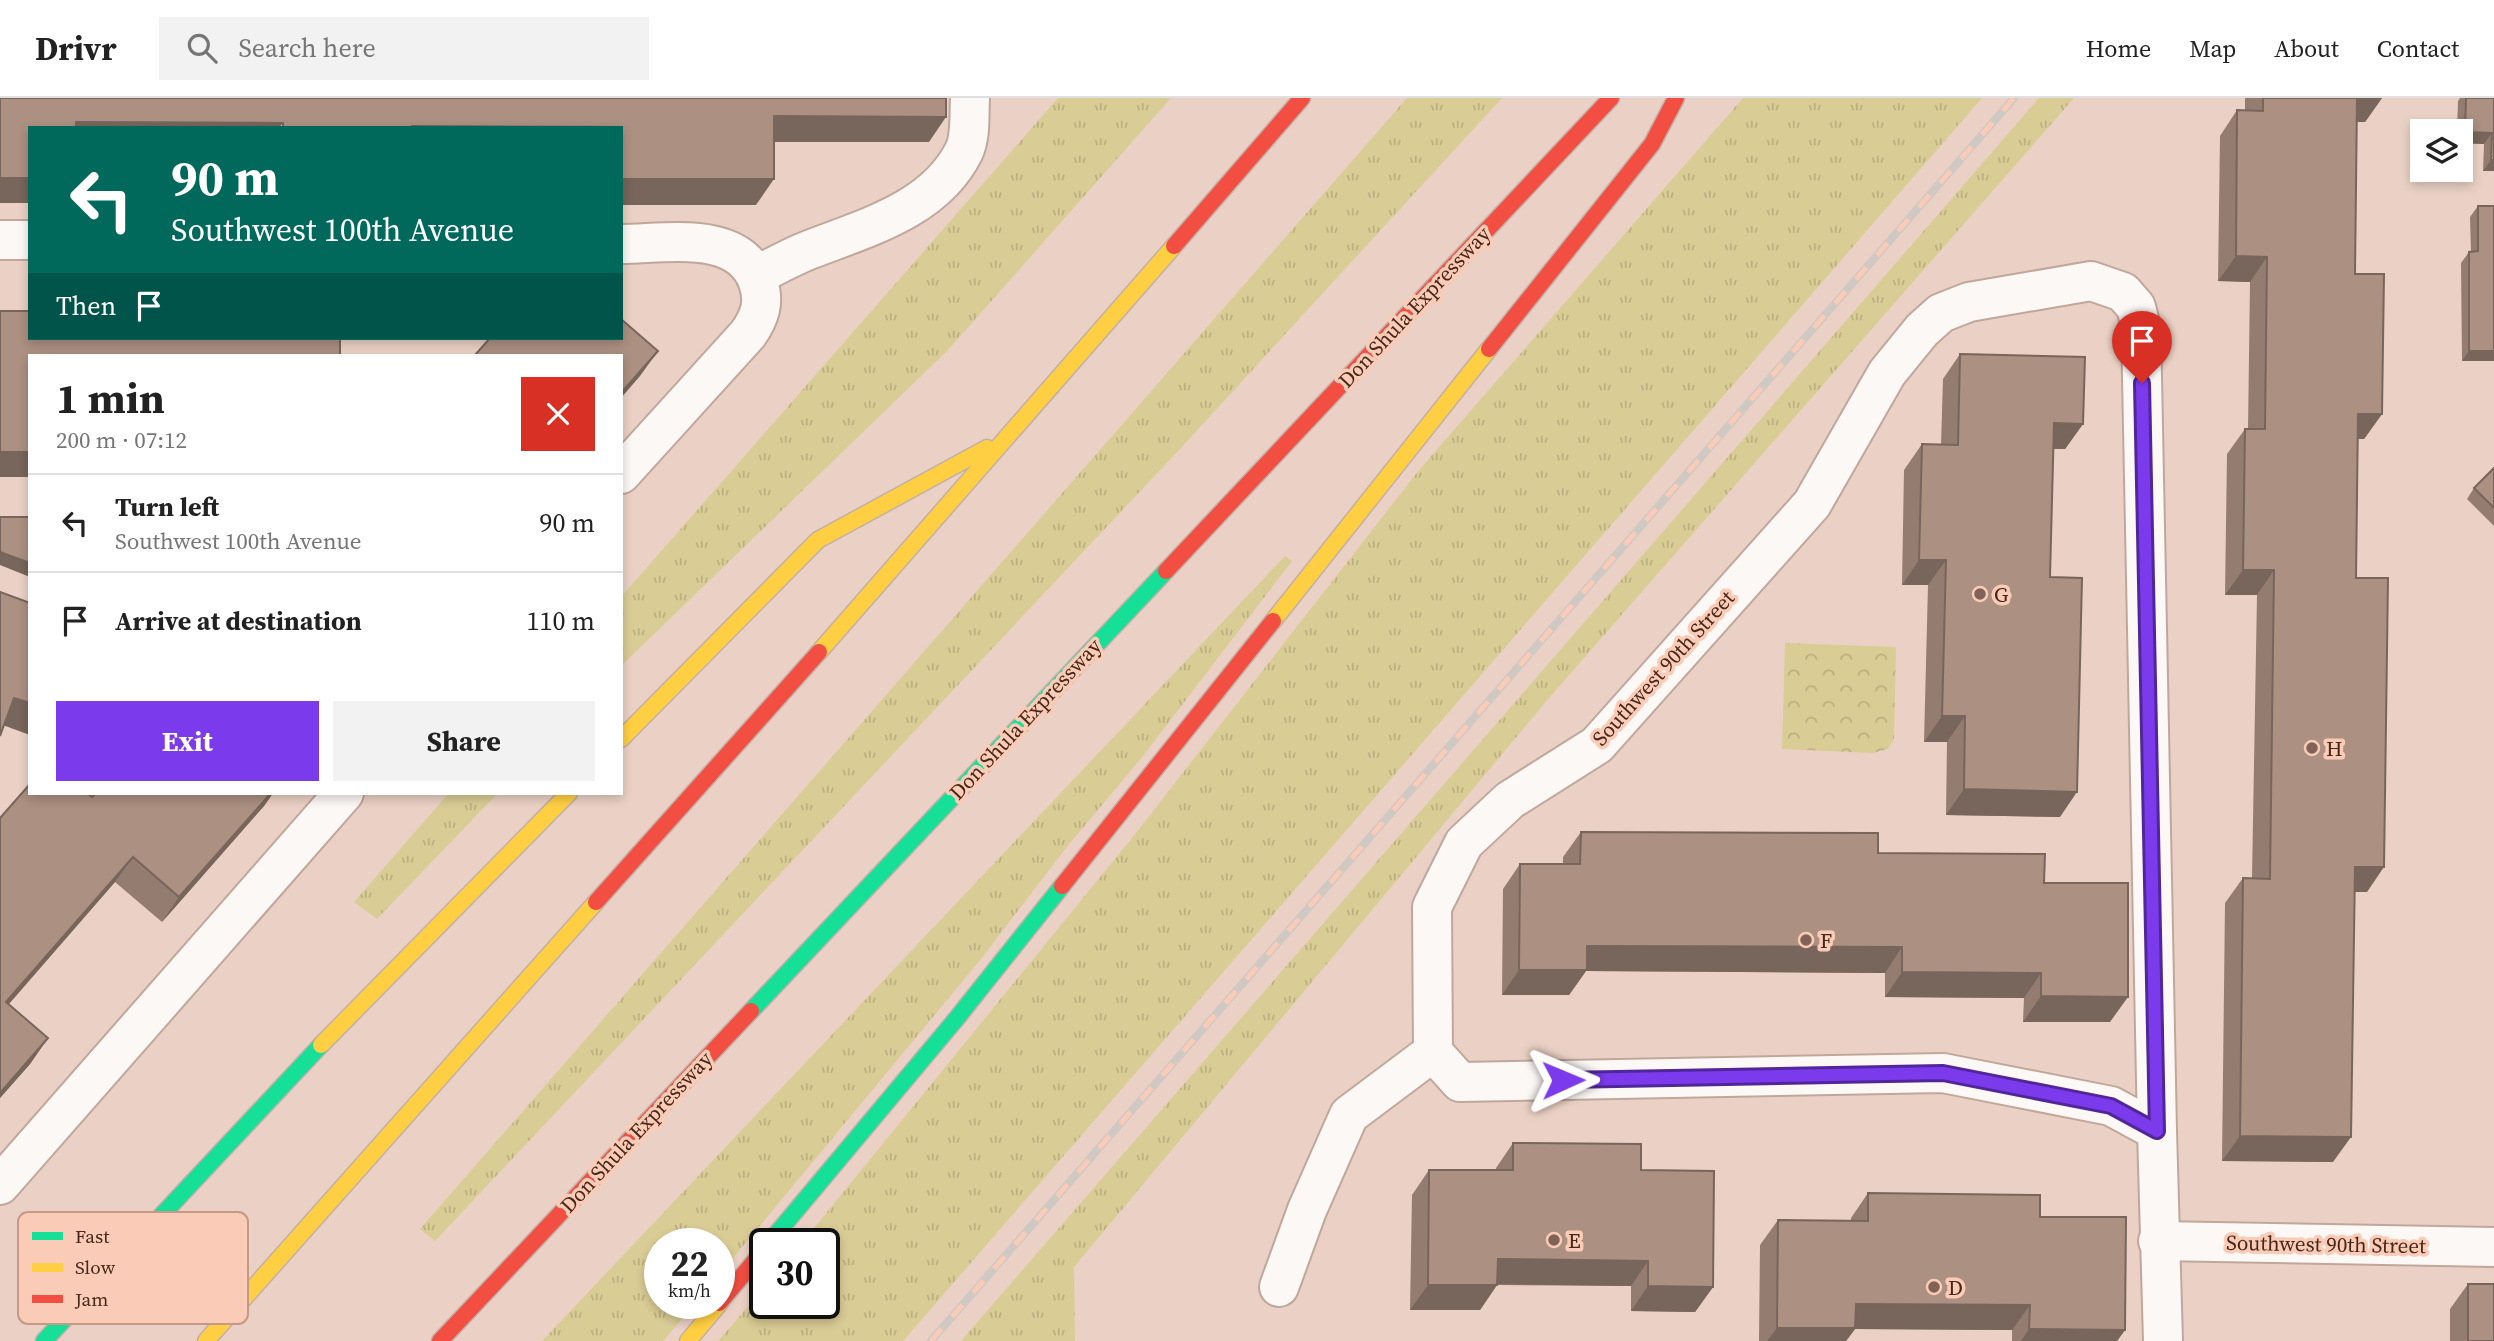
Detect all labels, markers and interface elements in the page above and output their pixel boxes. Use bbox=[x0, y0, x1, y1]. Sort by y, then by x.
search box bbox=[159, 17, 649, 80]
text: Drivr bbox=[35, 26, 117, 71]
icon: search bbox=[183, 29, 221, 67]
text: Search here bbox=[239, 30, 376, 66]
text: Home bbox=[2086, 32, 2151, 65]
text: Map bbox=[2189, 32, 2236, 65]
text: About bbox=[2274, 32, 2339, 65]
text: Contact bbox=[2377, 32, 2459, 65]
map controls bbox=[2410, 119, 2473, 182]
button: layers bbox=[2410, 119, 2473, 182]
text: 90 m bbox=[171, 144, 279, 211]
icon: left bbox=[56, 154, 147, 245]
text: Southwest 100th Avenue bbox=[171, 208, 514, 252]
street label: Don Shula Expressway bbox=[1331, 220, 1497, 394]
icon: arrive bbox=[130, 287, 168, 325]
text: Then bbox=[56, 288, 116, 324]
pin bbox=[2112, 311, 2172, 383]
icon: arrive bbox=[2123, 322, 2161, 360]
text: 1 min bbox=[56, 369, 165, 427]
button: close bbox=[521, 377, 595, 451]
text: 200 m · 07:12 bbox=[56, 424, 187, 456]
text: Turn left bbox=[115, 489, 219, 525]
icon: left bbox=[56, 504, 94, 542]
text: 90 m bbox=[540, 505, 595, 541]
text: Southwest 100th Avenue bbox=[115, 525, 362, 557]
place label: G bbox=[1994, 580, 2008, 609]
street label: Southwest 90th Street bbox=[1585, 584, 1741, 752]
marker: G bbox=[1972, 586, 1988, 602]
icon: arrive bbox=[56, 602, 94, 640]
text: Arrive at destination bbox=[115, 603, 362, 639]
text: 110 m bbox=[527, 603, 595, 639]
street label: Don Shula Expressway bbox=[942, 632, 1108, 806]
button: Exit bbox=[56, 701, 319, 781]
button: Share bbox=[333, 701, 595, 781]
place label: H bbox=[2326, 734, 2343, 763]
marker: H bbox=[2304, 740, 2320, 756]
place label: F bbox=[1820, 926, 1832, 955]
marker: F bbox=[1798, 932, 1814, 948]
position arrow bbox=[1526, 1043, 1600, 1117]
street label: Don Shula Expressway bbox=[553, 1045, 719, 1219]
legend bbox=[18, 1212, 248, 1324]
text: Fast bbox=[75, 1223, 110, 1249]
place label: E bbox=[1568, 1226, 1581, 1255]
speed limit sign: 30 bbox=[749, 1228, 840, 1319]
street label: Southwest 90th Street bbox=[2226, 1228, 2426, 1260]
marker: E bbox=[1546, 1232, 1562, 1248]
text: 22 bbox=[671, 1240, 708, 1288]
text: Slow bbox=[75, 1254, 116, 1280]
place label: D bbox=[1948, 1273, 1963, 1302]
text: km/h bbox=[668, 1278, 711, 1303]
marker: D bbox=[1926, 1279, 1942, 1295]
text: Jam bbox=[74, 1286, 108, 1312]

